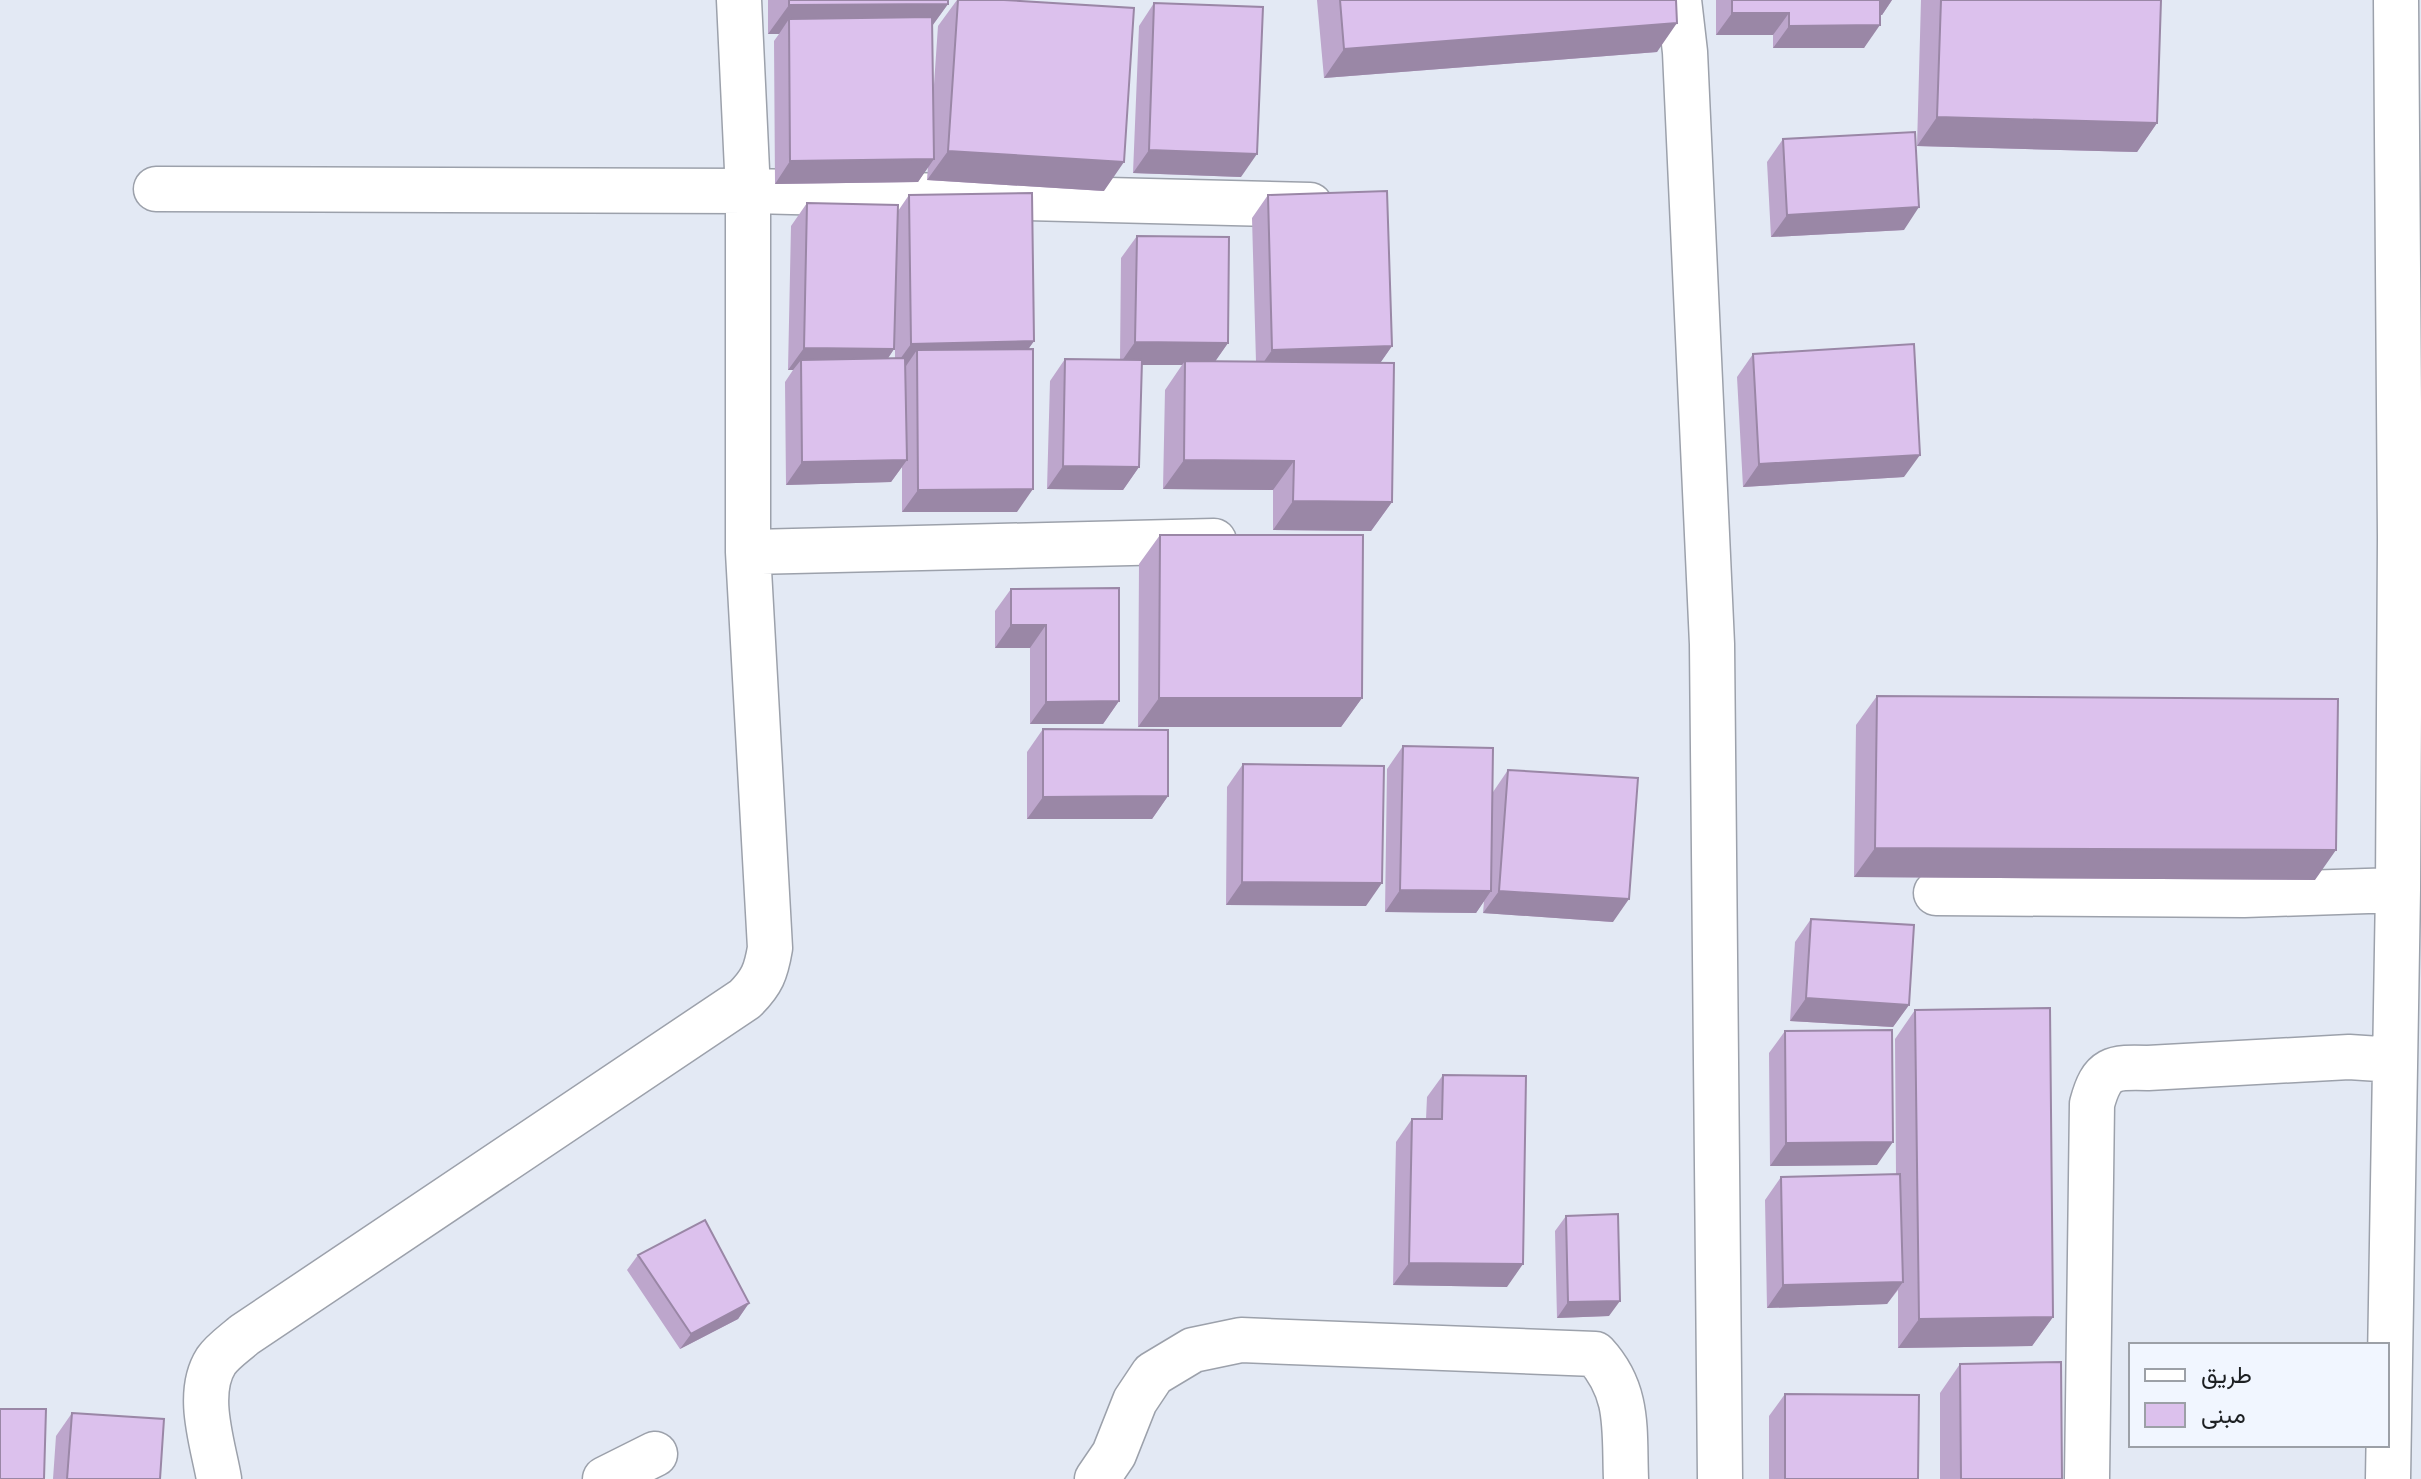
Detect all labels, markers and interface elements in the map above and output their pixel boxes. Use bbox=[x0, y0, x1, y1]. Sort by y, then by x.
legend bbox=[2129, 1343, 2389, 1447]
text: طريق bbox=[2201, 1361, 2252, 1390]
text: مبنى bbox=[2201, 1401, 2246, 1430]

